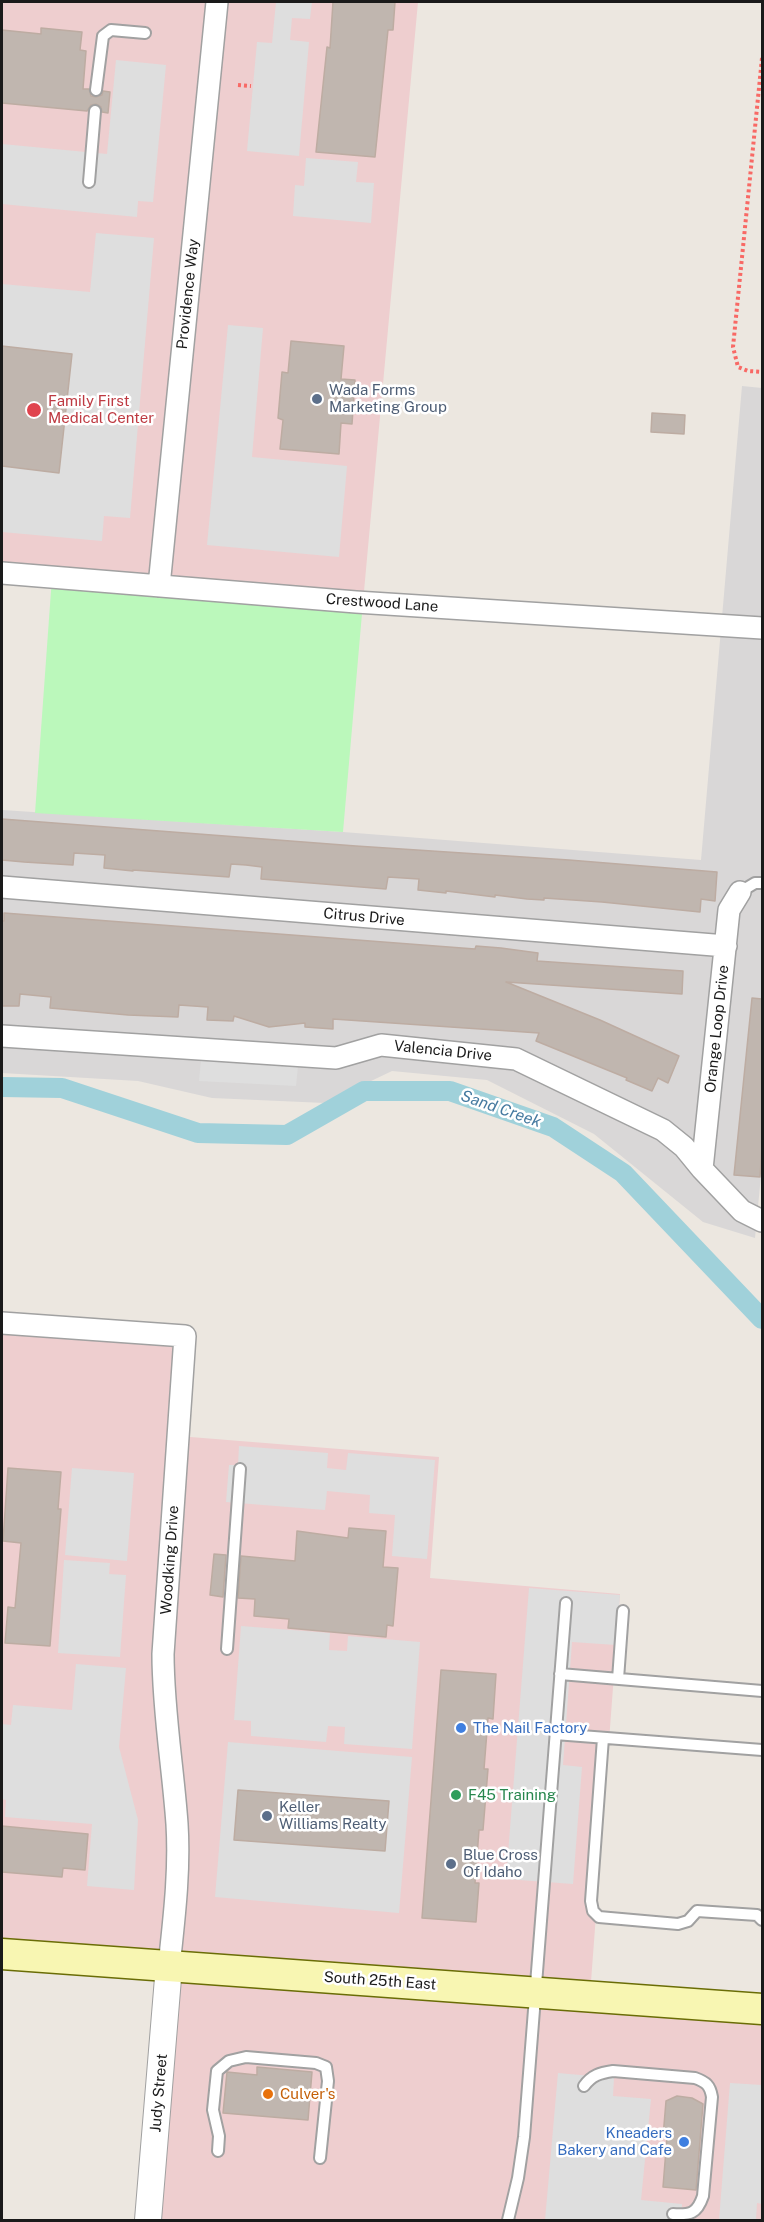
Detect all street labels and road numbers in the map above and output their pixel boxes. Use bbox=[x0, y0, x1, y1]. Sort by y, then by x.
street label: Providence Way bbox=[173, 238, 203, 350]
street label: Crestwood Lane bbox=[325, 590, 439, 616]
street label: Citrus Drive bbox=[323, 904, 405, 930]
street label: Orange Loop Drive bbox=[701, 964, 733, 1094]
street label: Valencia Drive bbox=[393, 1037, 493, 1065]
street label: Woodking Drive bbox=[157, 1505, 183, 1615]
street label: South 25th East bbox=[323, 1968, 437, 1994]
street label: Judy Street bbox=[147, 2053, 171, 2133]

